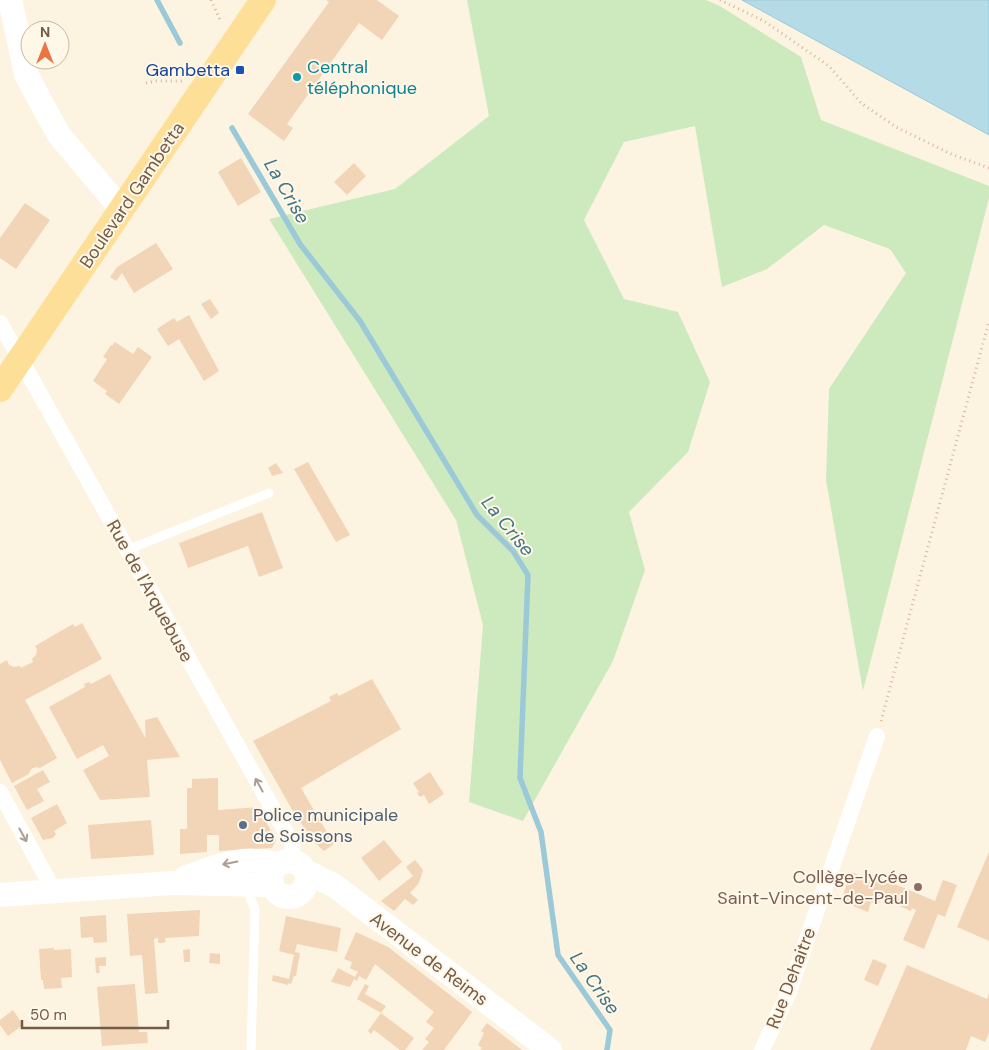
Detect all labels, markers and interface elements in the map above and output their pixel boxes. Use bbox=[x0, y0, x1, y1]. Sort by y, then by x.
north arrow bbox=[20, 20, 70, 70]
text: N bbox=[40, 23, 50, 41]
place label: Central téléphonique bbox=[307, 55, 417, 100]
place label: Gambetta bbox=[145, 58, 230, 82]
marker: Gambetta bbox=[234, 64, 246, 76]
marker: Central téléphonique bbox=[291, 71, 303, 83]
street label: Boulevard Gambetta bbox=[74, 117, 190, 273]
water label: La Crise bbox=[258, 154, 316, 228]
water label: La Crise bbox=[476, 490, 540, 562]
street label: Rue de l'Arquebuse bbox=[101, 516, 199, 666]
one-way arrow bbox=[254, 779, 264, 793]
place label: Police municipale de Soissons bbox=[253, 803, 398, 848]
marker: Police municipale de Soissons bbox=[237, 819, 249, 831]
one-way arrow bbox=[19, 827, 29, 842]
one-way arrow bbox=[222, 859, 238, 869]
place label: Collège-lycée Saint-Vincent-de-Paul bbox=[717, 865, 908, 910]
marker: Collège-lycée Saint-Vincent-de-Paul bbox=[912, 881, 924, 893]
street label: Avenue de Reims bbox=[365, 907, 493, 1011]
street label: Rue Dehaitre bbox=[761, 924, 821, 1032]
water label: La Crise bbox=[564, 947, 626, 1019]
scale bar bbox=[22, 998, 169, 1030]
text: 50 m bbox=[30, 1005, 67, 1025]

